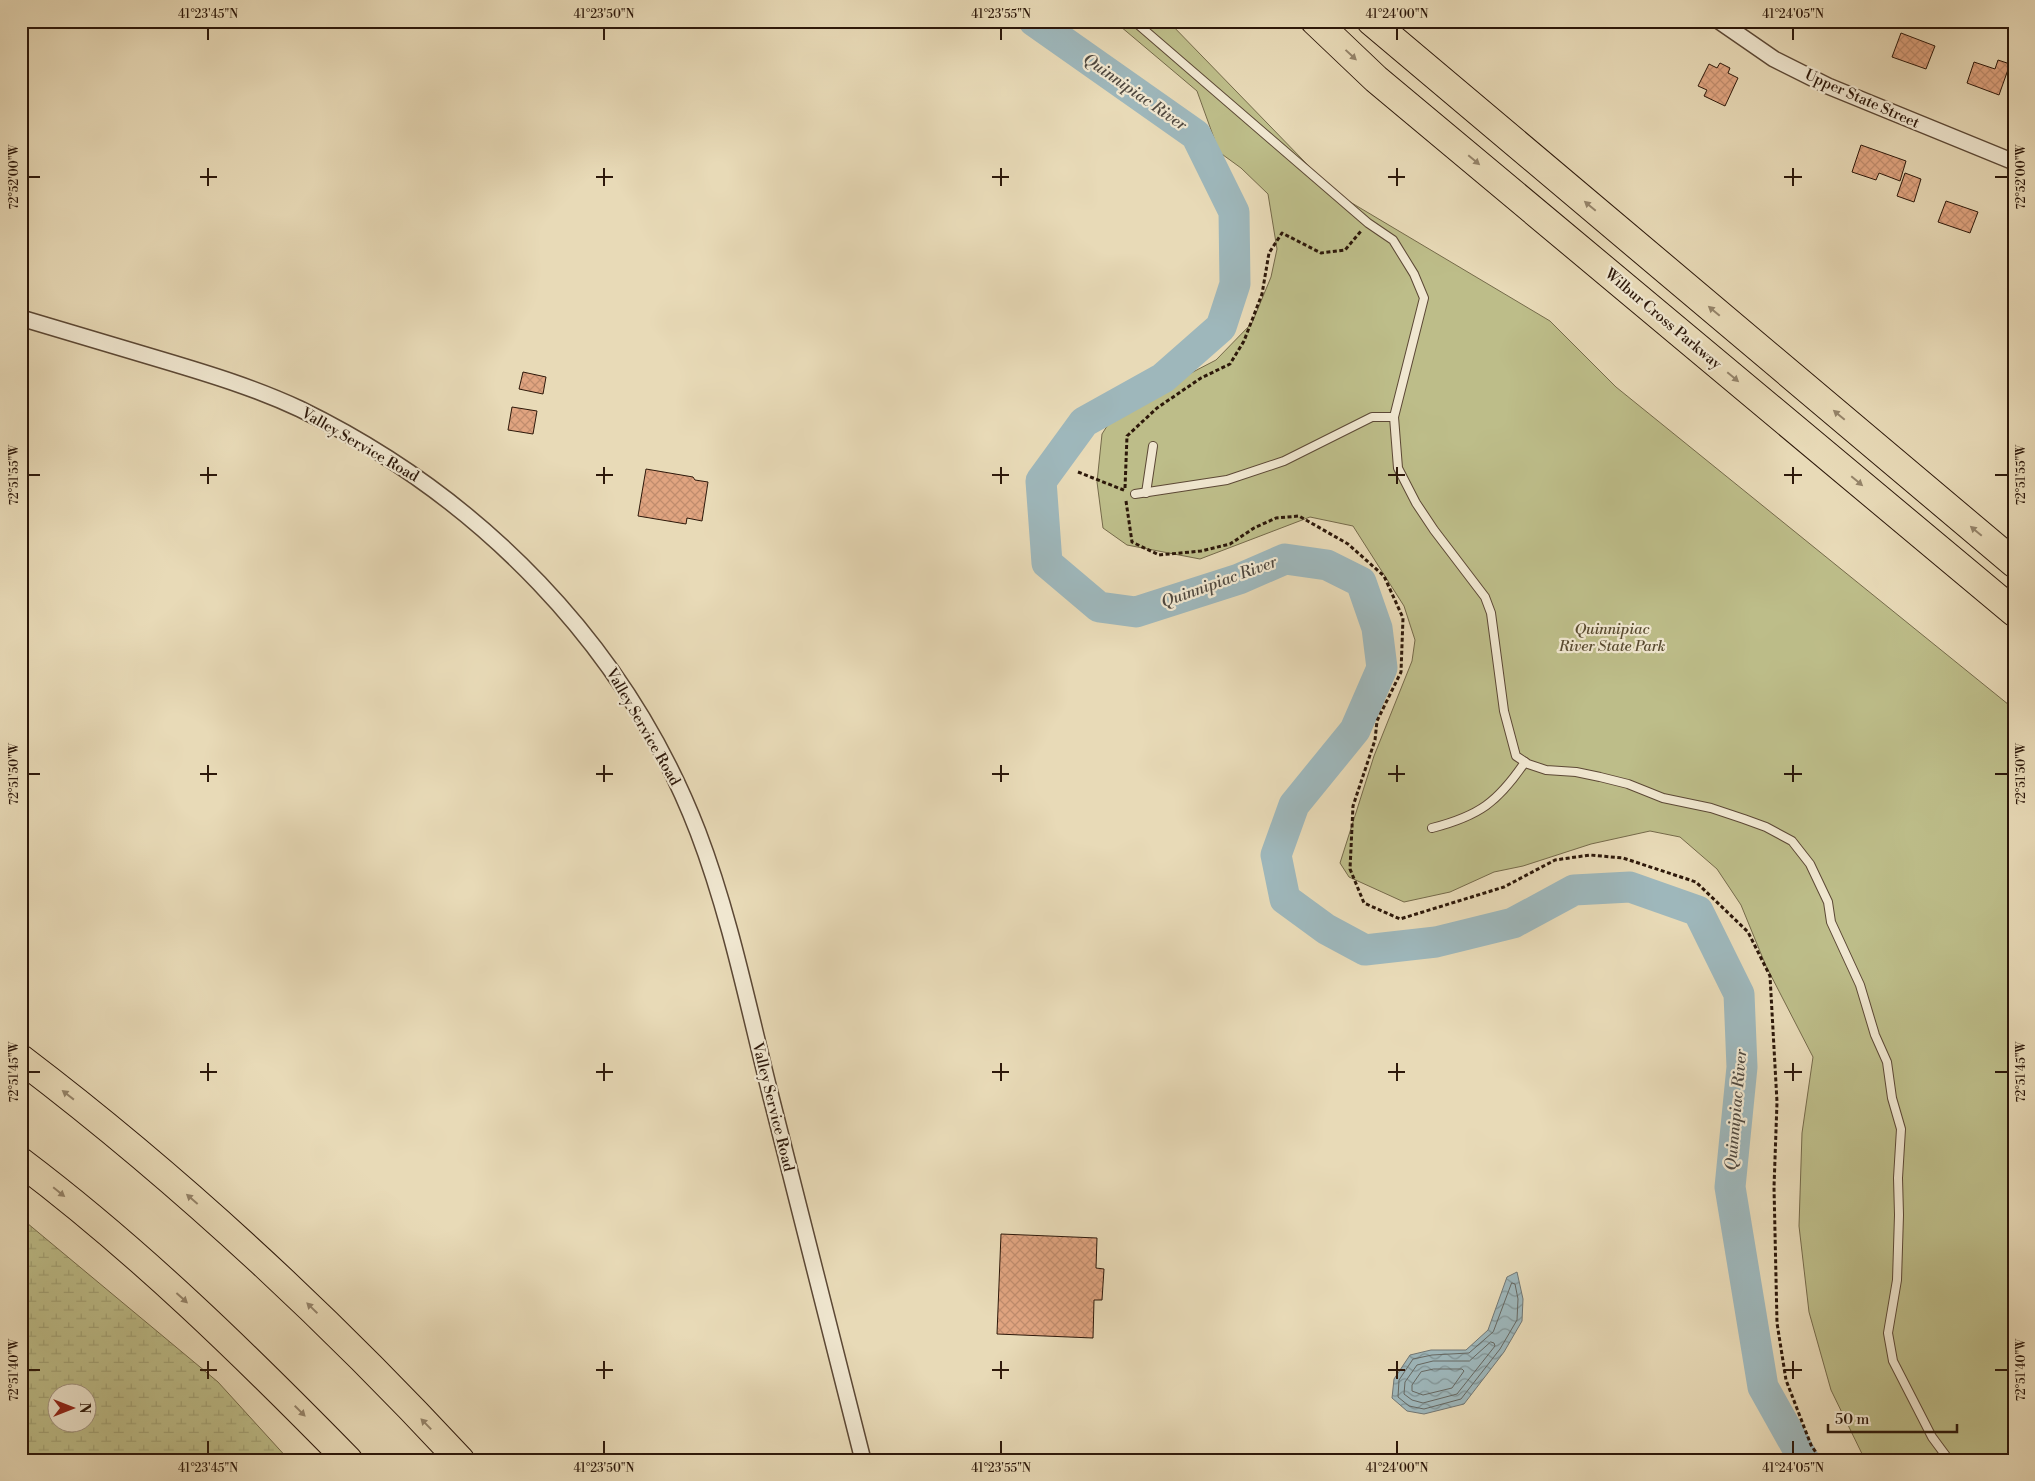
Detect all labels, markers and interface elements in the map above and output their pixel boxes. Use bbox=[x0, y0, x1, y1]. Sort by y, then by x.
text: 41°23'45"N bbox=[178, 7, 238, 22]
text: 41°23'50"N bbox=[573, 7, 635, 22]
text: 41°23'55"N bbox=[971, 7, 1031, 22]
text: 41°24'00"N bbox=[1365, 7, 1429, 22]
text: 41°24'05"N bbox=[1762, 7, 1824, 22]
water label: Quinnipiac River bbox=[1079, 49, 1192, 136]
one-way arrow bbox=[1344, 49, 1356, 61]
street label: Upper State Street bbox=[1802, 65, 1923, 133]
text: 72°52'00"W bbox=[7, 143, 22, 209]
text: 72°52'00"W bbox=[2014, 143, 2029, 209]
one-way arrow bbox=[1467, 155, 1480, 166]
one-way arrow bbox=[1584, 201, 1597, 212]
street label: Wilbur Cross Parkway bbox=[1600, 264, 1726, 374]
one-way arrow bbox=[1709, 305, 1721, 317]
one-way arrow bbox=[1726, 371, 1738, 383]
street label: Valley Service Road bbox=[297, 403, 423, 487]
one-way arrow bbox=[1832, 410, 1845, 421]
text: 72°51'55"W bbox=[7, 444, 22, 505]
text: 72°51'55"W bbox=[2014, 444, 2029, 505]
one-way arrow bbox=[1851, 476, 1864, 487]
one-way arrow bbox=[1970, 526, 1983, 537]
water label: Quinnipiac River bbox=[1158, 551, 1281, 612]
park label: Quinnipiac River State Park bbox=[1558, 620, 1666, 656]
street label: Valley Service Road bbox=[601, 664, 685, 790]
text: 72°51'50"W bbox=[7, 742, 22, 805]
text: 72°51'50"W bbox=[2014, 742, 2029, 805]
street label: Valley Service Road bbox=[748, 1039, 798, 1174]
text: 72°51'45"W bbox=[7, 1040, 22, 1102]
text: 72°51'45"W bbox=[2014, 1040, 2029, 1102]
water label: Quinnipiac River bbox=[1721, 1047, 1751, 1171]
one-way arrow bbox=[61, 1089, 74, 1100]
one-way arrow bbox=[53, 1187, 66, 1198]
one-way arrow bbox=[187, 1193, 199, 1205]
one-way arrow bbox=[176, 1293, 189, 1304]
one-way arrow bbox=[307, 1302, 319, 1314]
text: 72°51'40"W bbox=[7, 1338, 22, 1401]
text: 72°51'40"W bbox=[2014, 1338, 2029, 1401]
north arrow bbox=[48, 1384, 98, 1434]
scale bar bbox=[1828, 1401, 1956, 1433]
text: N bbox=[75, 1402, 93, 1414]
one-way arrow bbox=[294, 1404, 306, 1416]
text: 50 m bbox=[1835, 1410, 1869, 1429]
one-way arrow bbox=[420, 1418, 432, 1430]
text: 41°23'45"N bbox=[178, 1461, 238, 1476]
text: 41°23'50"N bbox=[573, 1461, 635, 1476]
text: 41°23'55"N bbox=[971, 1461, 1031, 1476]
text: 41°24'00"N bbox=[1365, 1461, 1429, 1476]
text: 41°24'05"N bbox=[1762, 1461, 1824, 1476]

